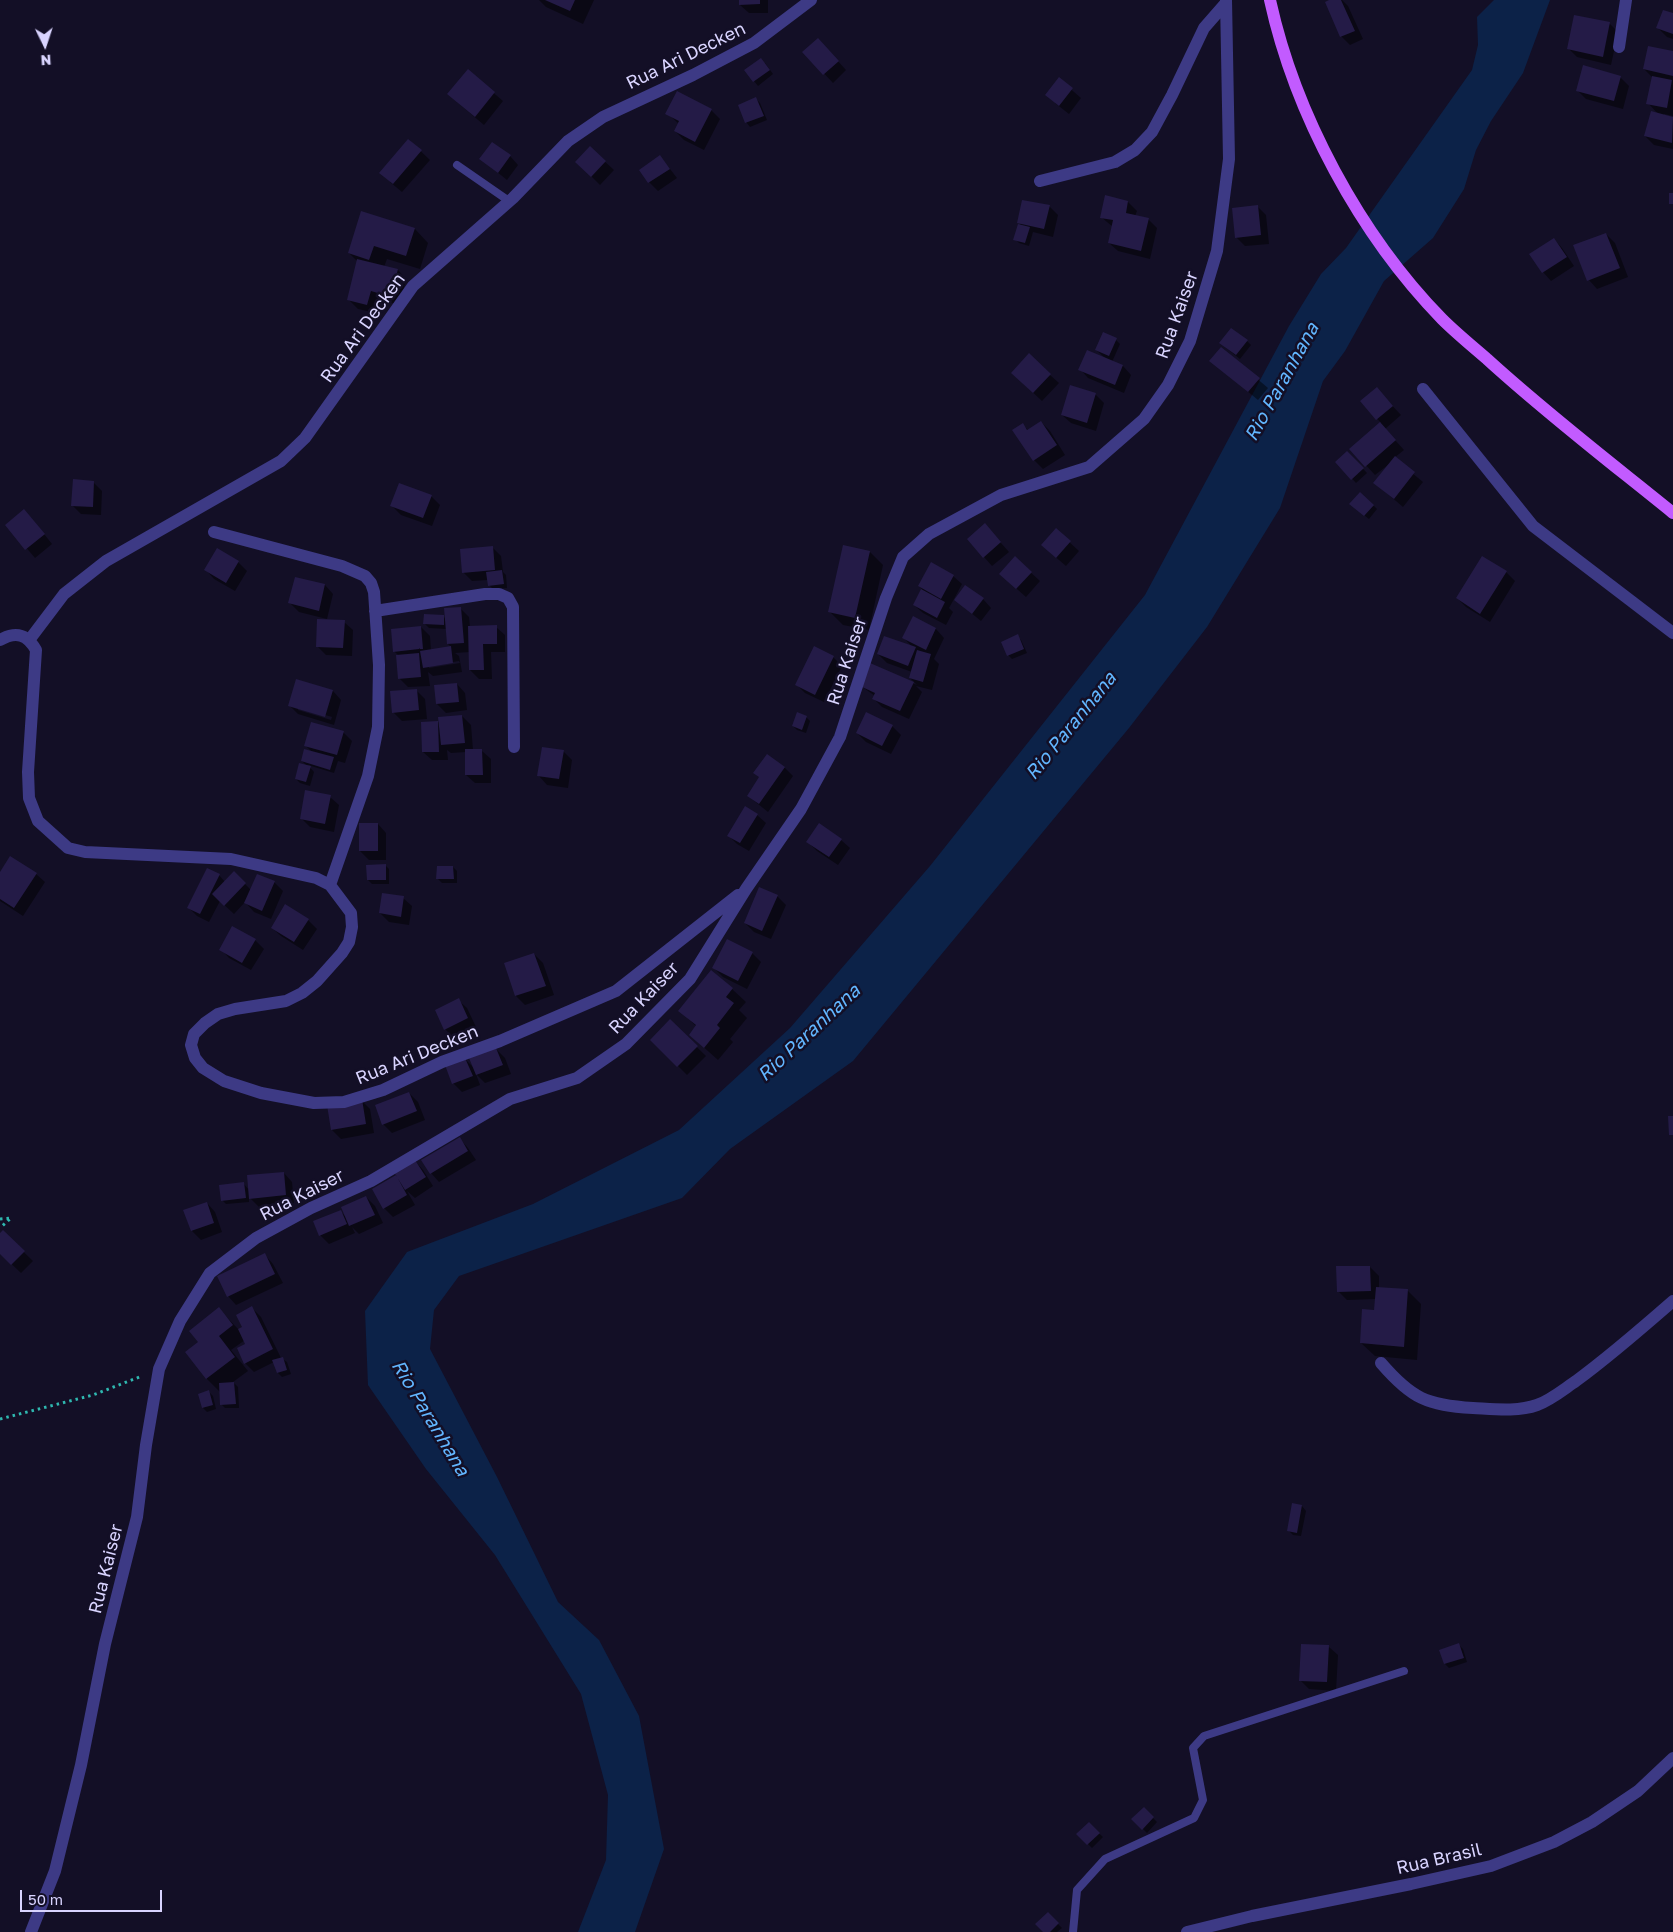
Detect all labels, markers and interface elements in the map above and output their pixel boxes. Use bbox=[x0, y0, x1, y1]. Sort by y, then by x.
street label: Rua Ari Decken bbox=[623, 18, 749, 94]
north arrow bbox=[20, 20, 70, 70]
text: N bbox=[40, 52, 52, 69]
street label: Rua Kaiser bbox=[1151, 268, 1203, 362]
street label: Rua Ari Decken bbox=[316, 269, 410, 387]
water label: Rio Paranhana bbox=[1240, 319, 1324, 445]
street label: Rua Kaiser bbox=[823, 614, 871, 708]
water label: Rio Paranhana bbox=[1021, 668, 1121, 784]
street label: Rua Kaiser bbox=[604, 958, 684, 1038]
water label: Rio Paranhana bbox=[753, 980, 865, 1086]
street label: Rua Ari Decken bbox=[353, 1021, 481, 1089]
street label: Rua Kaiser bbox=[256, 1165, 348, 1225]
water label: Rio Paranhana bbox=[386, 1356, 474, 1480]
street label: Rua Kaiser bbox=[84, 1522, 128, 1616]
street label: Rua Brasil bbox=[1394, 1839, 1484, 1879]
scale bar bbox=[22, 1880, 165, 1912]
text: 50 m bbox=[28, 1890, 63, 1908]

